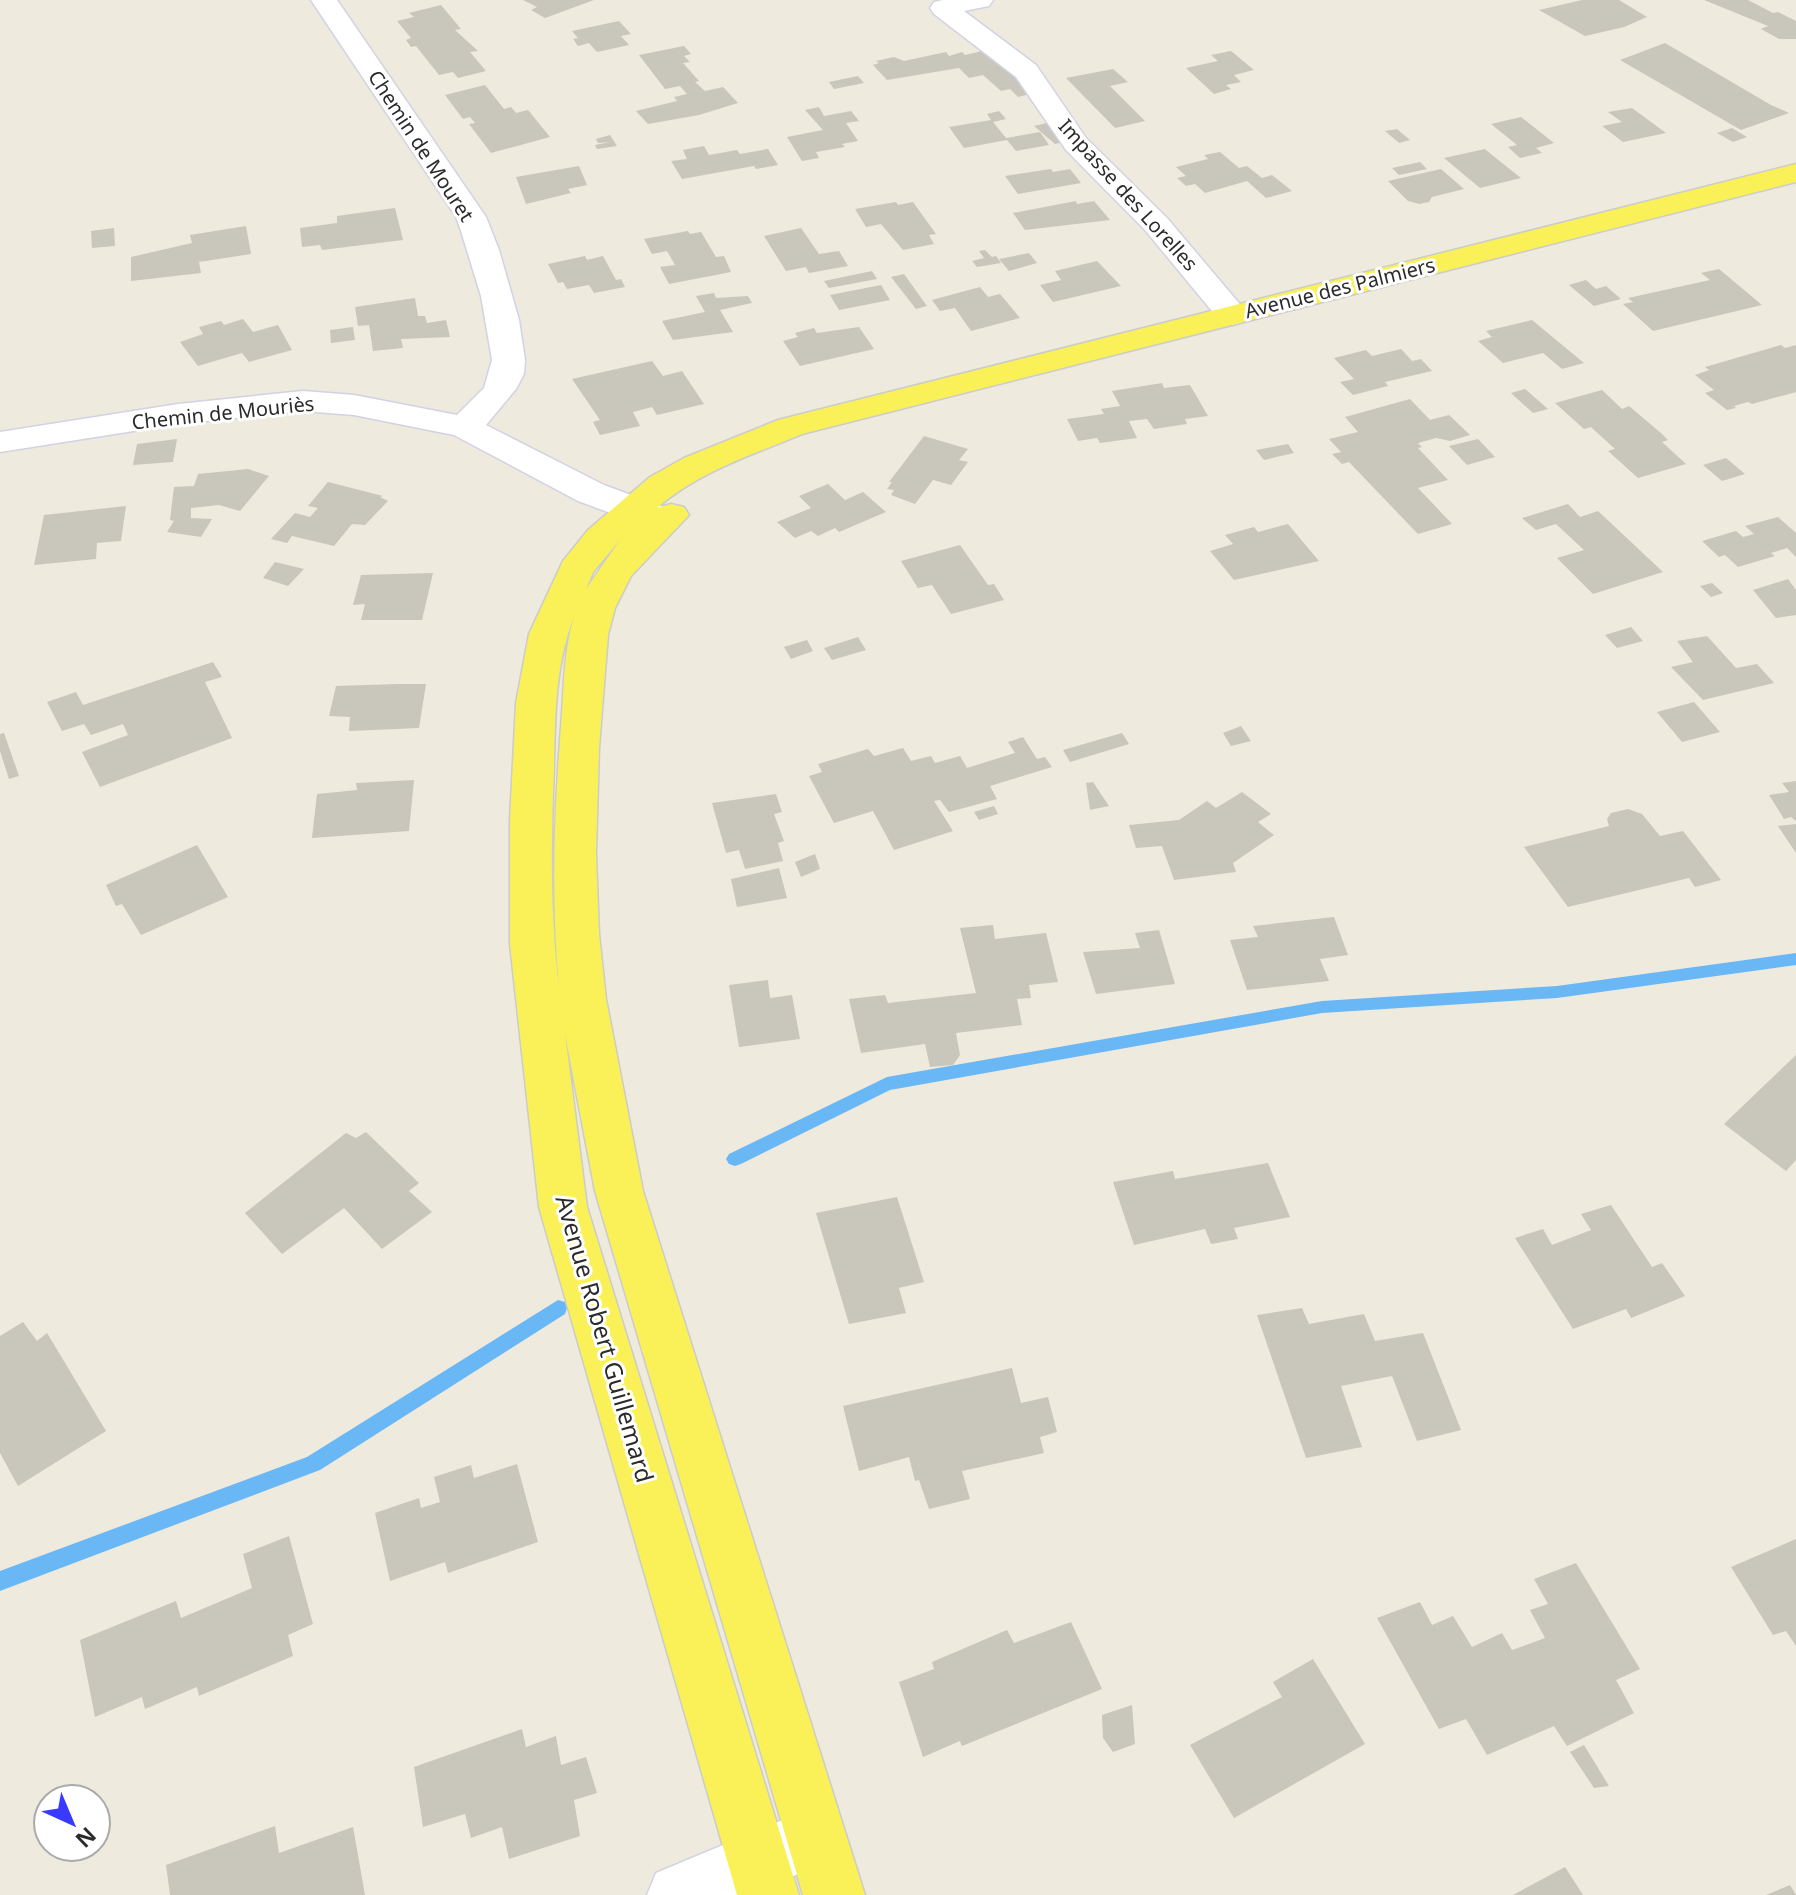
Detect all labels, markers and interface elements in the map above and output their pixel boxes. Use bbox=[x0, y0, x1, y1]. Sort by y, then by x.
street label: Chemin de Mouret bbox=[362, 65, 481, 227]
street label: Impasse des Lorelles bbox=[1053, 113, 1204, 276]
street label: Avenue des Palmiers bbox=[1242, 251, 1438, 324]
street label: Chemin de Mouriès bbox=[130, 389, 316, 436]
street label: Avenue Robert Guillemard bbox=[549, 1191, 662, 1486]
north arrow bbox=[32, 1783, 112, 1863]
text: N bbox=[70, 1821, 103, 1855]

